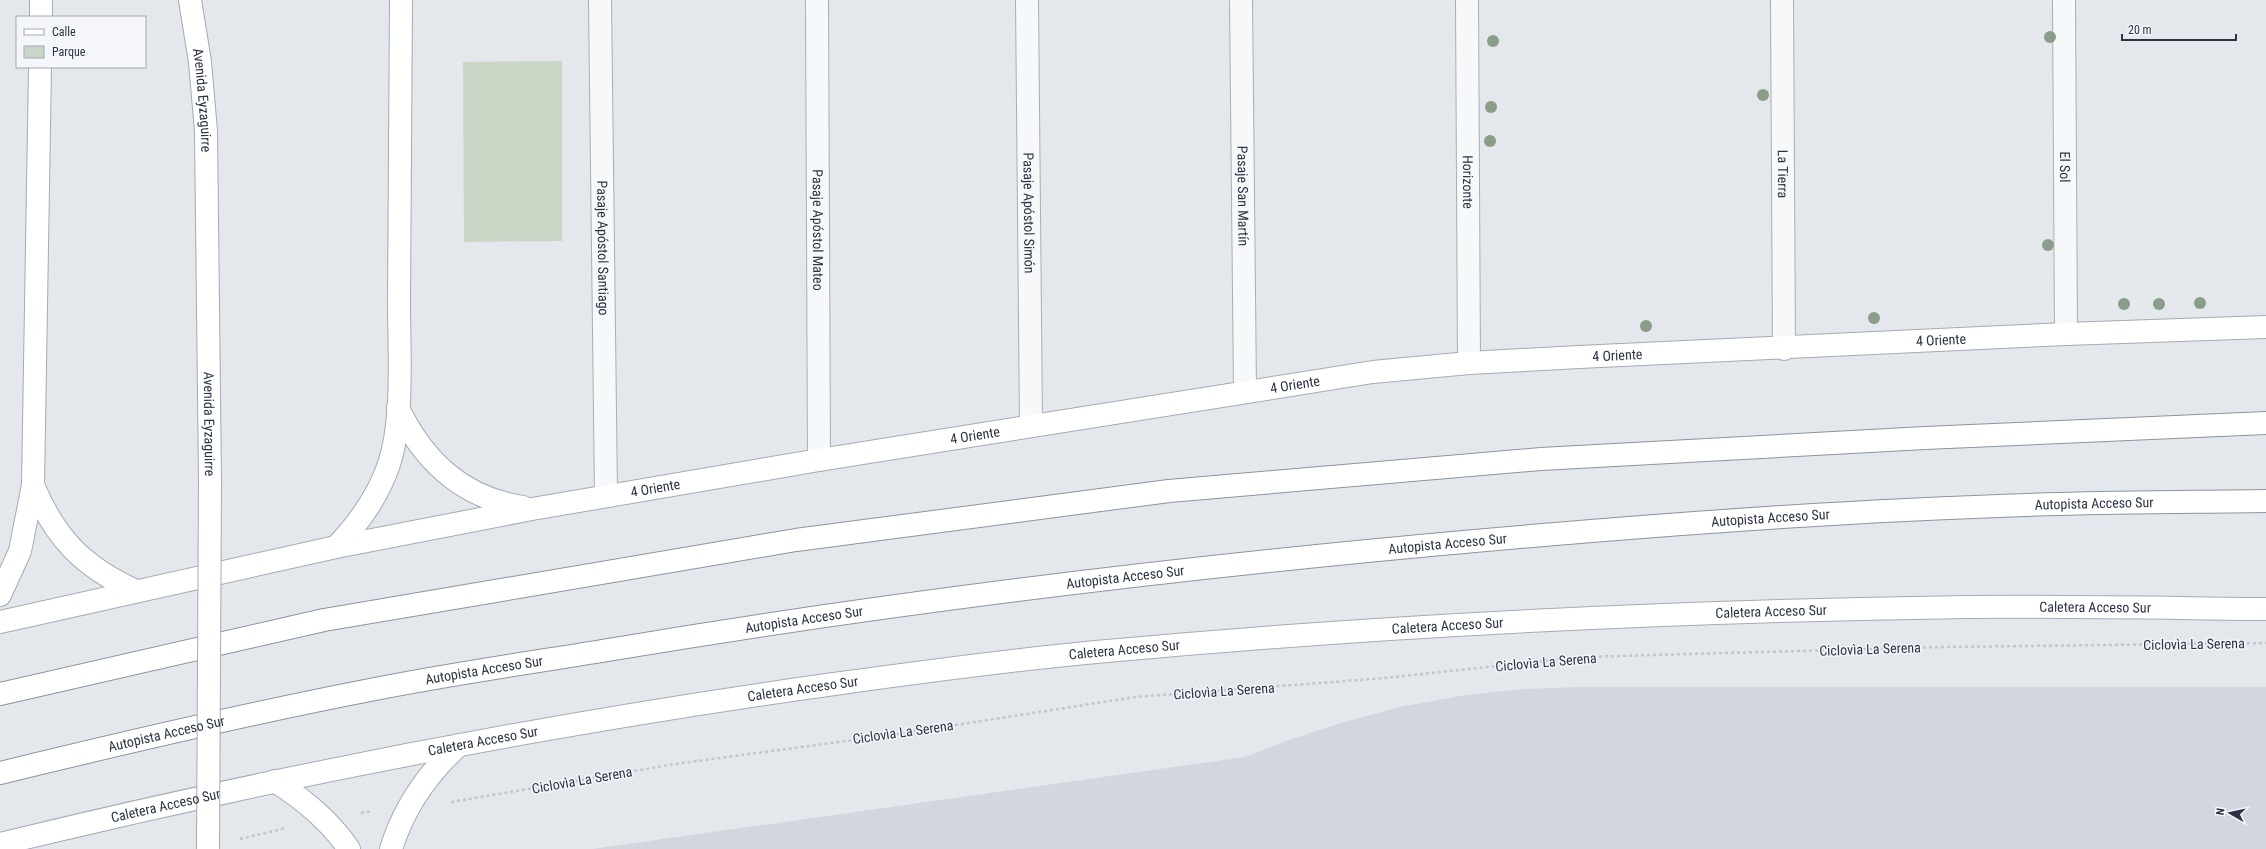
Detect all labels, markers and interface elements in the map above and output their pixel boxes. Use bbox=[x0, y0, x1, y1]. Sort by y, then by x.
legend bbox=[16, 16, 146, 68]
scale bar bbox=[2122, 16, 2236, 42]
text: 20 m bbox=[2128, 23, 2152, 37]
text: Calle bbox=[52, 25, 76, 39]
text: Parque bbox=[52, 45, 86, 59]
street label: Avenida Eyzaguirre bbox=[190, 47, 214, 153]
street label: Pasaje San Martín bbox=[1234, 146, 1252, 246]
street label: La Tierra bbox=[1775, 150, 1791, 198]
street label: El Sol bbox=[2057, 151, 2073, 183]
street label: Pasaje Apóstol Simón bbox=[1020, 152, 1038, 274]
street label: Horizonte bbox=[1460, 155, 1476, 209]
street label: Pasaje Apóstol Mateo bbox=[810, 169, 826, 291]
street label: Pasaje Apóstol Santiago bbox=[594, 180, 612, 316]
street label: 4 Oriente bbox=[1916, 331, 1967, 349]
street label: 4 Oriente bbox=[1592, 346, 1643, 364]
street label: Avenida Eyzaguirre bbox=[201, 372, 218, 477]
street label: 4 Oriente bbox=[1269, 372, 1321, 396]
street label: 4 Oriente bbox=[949, 423, 1001, 447]
street label: 4 Oriente bbox=[629, 476, 682, 500]
street label: Autopista Acceso Sur bbox=[2034, 494, 2154, 513]
street label: Autopista Acceso Sur bbox=[1711, 506, 1830, 530]
street label: Autopista Acceso Sur bbox=[1387, 530, 1507, 557]
street label: Autopista Acceso Sur bbox=[1065, 562, 1185, 592]
street label: Caletera Acceso Sur bbox=[2039, 599, 2151, 616]
street label: Caletera Acceso Sur bbox=[1715, 602, 1827, 621]
street label: Autopista Acceso Sur bbox=[744, 603, 864, 636]
street label: Caletera Acceso Sur bbox=[1391, 614, 1504, 637]
street label: Ciclovìa La Serena bbox=[2143, 635, 2245, 653]
street label: Caletera Acceso Sur bbox=[1068, 637, 1181, 663]
street label: Ciclovìa La Serena bbox=[1819, 639, 1921, 659]
street label: Ciclovìa La Serena bbox=[1495, 650, 1597, 674]
street label: Autopista Acceso Sur bbox=[424, 652, 544, 687]
street label: Caletera Acceso Sur bbox=[746, 673, 859, 704]
street label: Ciclovìa La Serena bbox=[1173, 679, 1275, 703]
street label: Autopista Acceso Sur bbox=[107, 713, 226, 755]
street label: Ciclovìa La Serena bbox=[852, 717, 954, 747]
street label: Caletera Acceso Sur bbox=[427, 723, 539, 759]
street label: Ciclovìa La Serena bbox=[531, 763, 633, 797]
street label: Caletera Acceso Sur bbox=[109, 786, 222, 825]
north arrow bbox=[2210, 793, 2250, 833]
text: N bbox=[2214, 807, 2228, 816]

